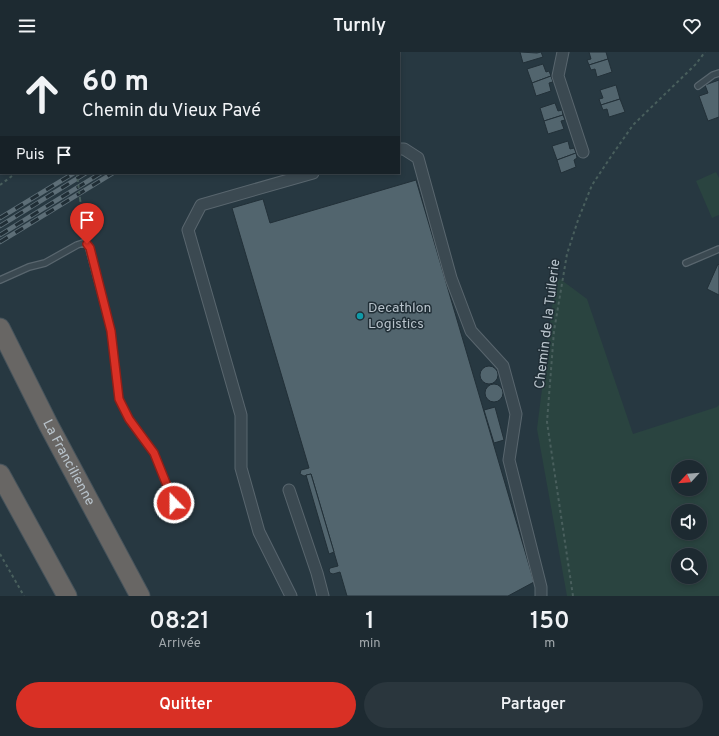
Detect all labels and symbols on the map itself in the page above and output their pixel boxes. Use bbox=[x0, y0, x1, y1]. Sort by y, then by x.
pin bbox=[70, 203, 104, 244]
street label: Chemin de la Tuilerie bbox=[532, 258, 564, 390]
place label: Decathlon Logistics bbox=[368, 300, 431, 333]
marker: Decathlon Logistics bbox=[355, 311, 365, 321]
street label: La Francilienne bbox=[39, 417, 99, 509]
north arrow bbox=[671, 460, 707, 496]
position arrow bbox=[153, 482, 195, 524]

